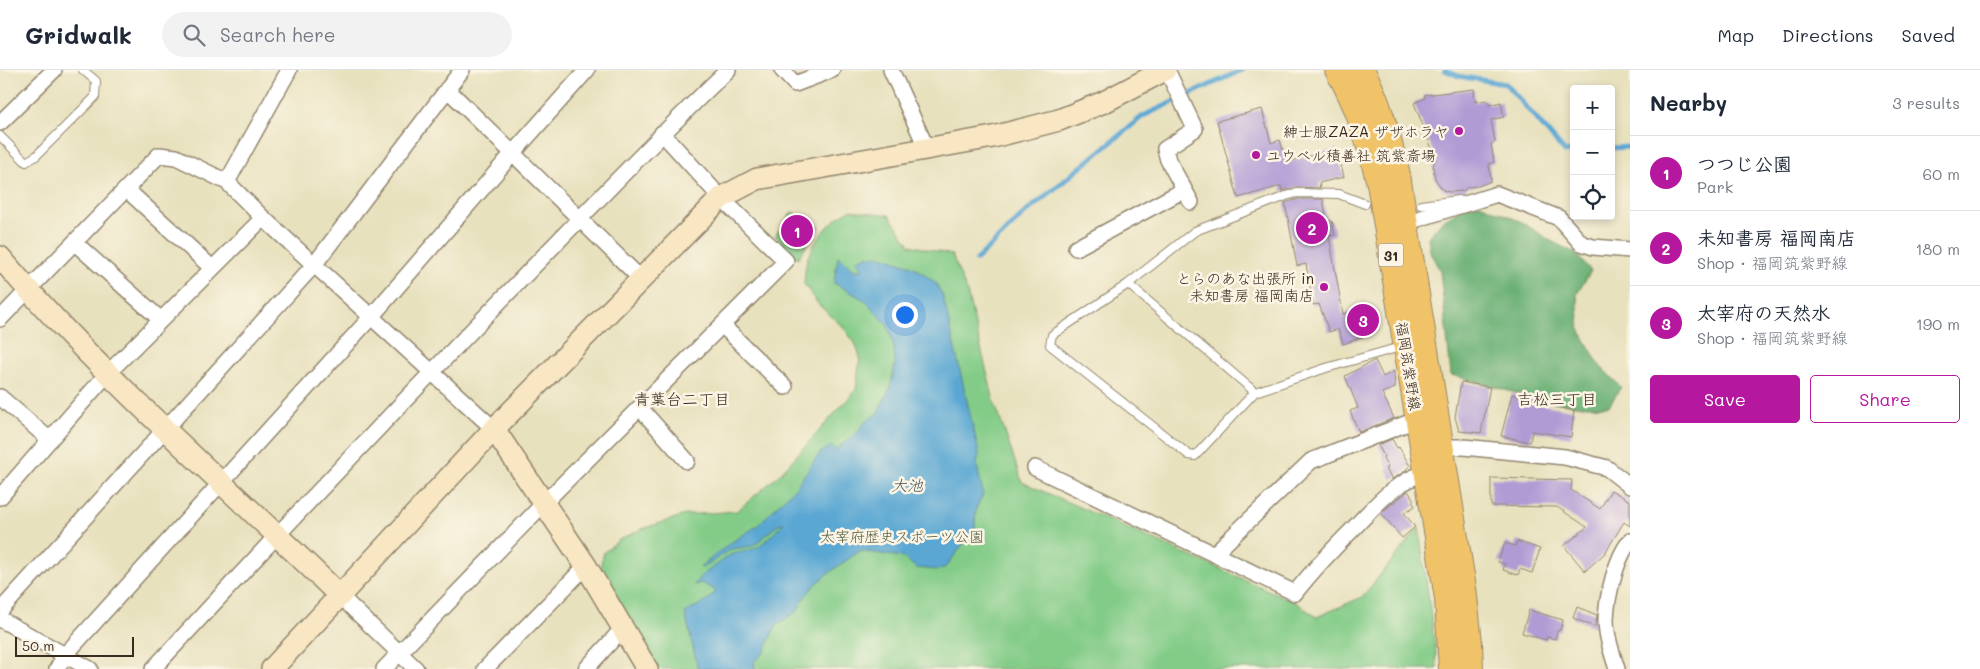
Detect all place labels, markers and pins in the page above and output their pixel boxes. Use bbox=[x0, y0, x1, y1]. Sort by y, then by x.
place label: 紳士服ZAZA ザザホラヤ bbox=[1283, 121, 1449, 141]
marker: 紳士服ZAZA ザザホラヤ bbox=[1453, 125, 1465, 137]
place label: ユウベル積善社 筑紫斎場 bbox=[1266, 145, 1436, 165]
marker: ユウベル積善社 筑紫斎場 bbox=[1250, 149, 1262, 161]
pin: 2 bbox=[1296, 209, 1328, 247]
pin: 1 bbox=[781, 212, 813, 250]
place label: とらのあな出張所 in 未知書房 福岡南店 bbox=[1176, 268, 1314, 305]
marker: とらのあな出張所 in 未知書房 福岡南店 bbox=[1318, 281, 1330, 293]
pin: 3 bbox=[1347, 301, 1379, 339]

